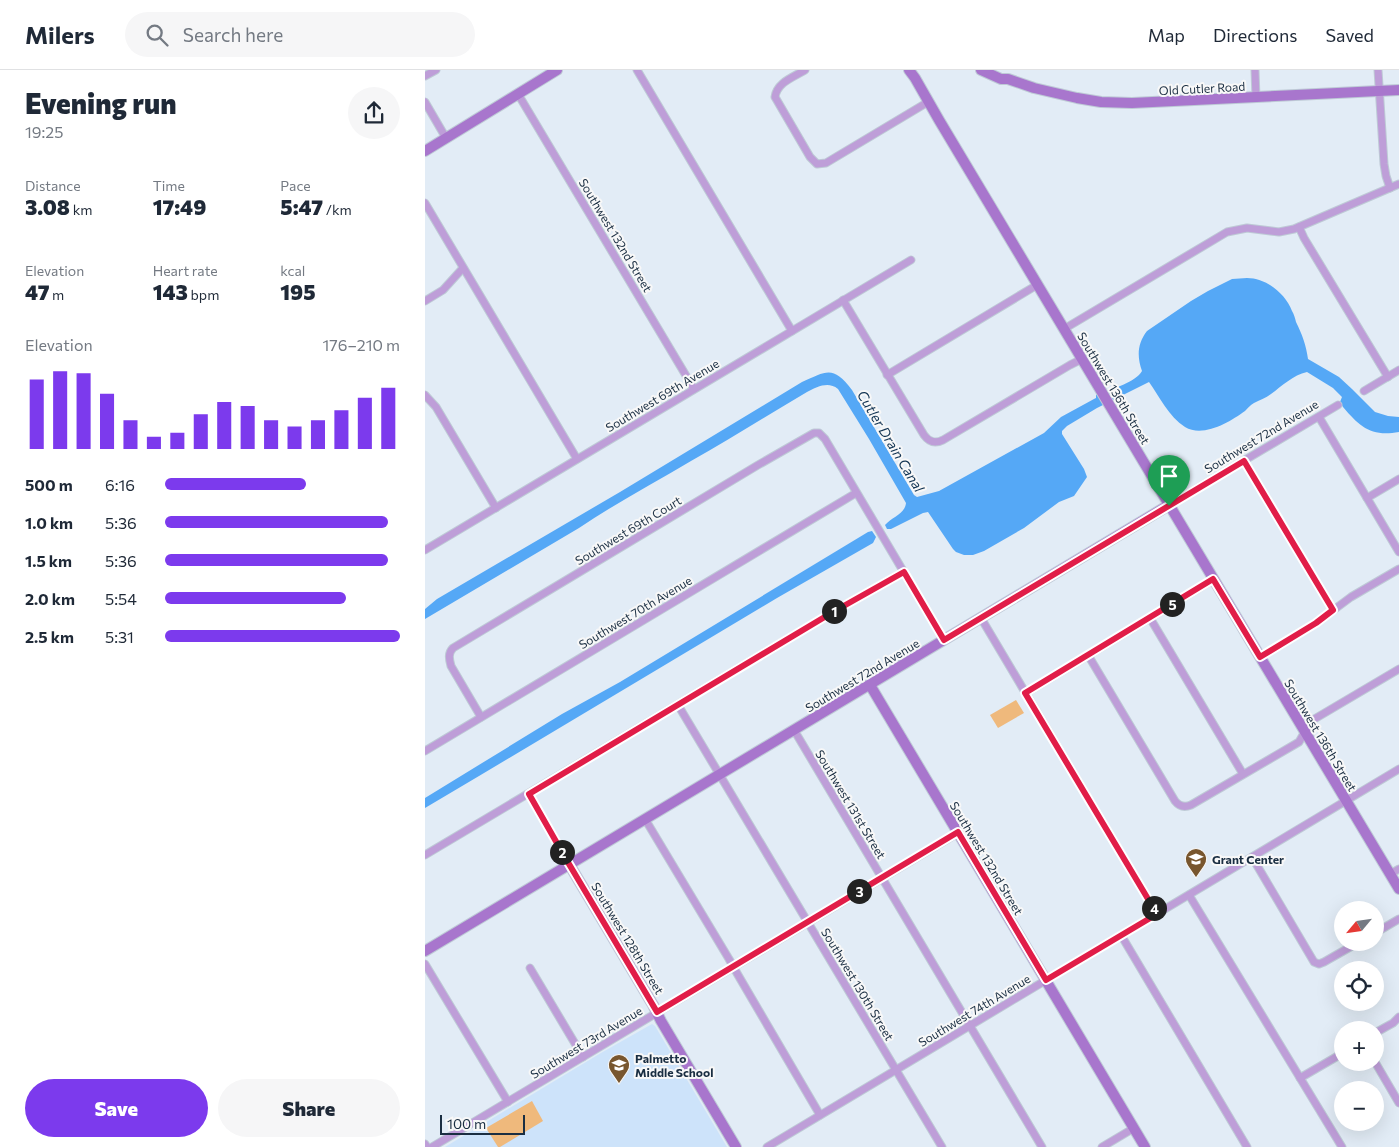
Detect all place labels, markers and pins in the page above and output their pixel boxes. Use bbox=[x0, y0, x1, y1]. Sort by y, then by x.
pin bbox=[1148, 455, 1190, 506]
pin: 5 bbox=[1159, 592, 1185, 616]
pin: 1 bbox=[821, 598, 847, 624]
pin: 2 bbox=[549, 840, 575, 864]
school or university icon: Grant Center bbox=[1184, 847, 1208, 878]
place label: Grant Center bbox=[1212, 852, 1284, 866]
pin: 3 bbox=[847, 878, 871, 904]
pin: 4 bbox=[1141, 896, 1167, 920]
place label: Palmetto Middle School bbox=[635, 1051, 713, 1079]
school or university icon: Palmetto Middle School bbox=[607, 1053, 631, 1084]

